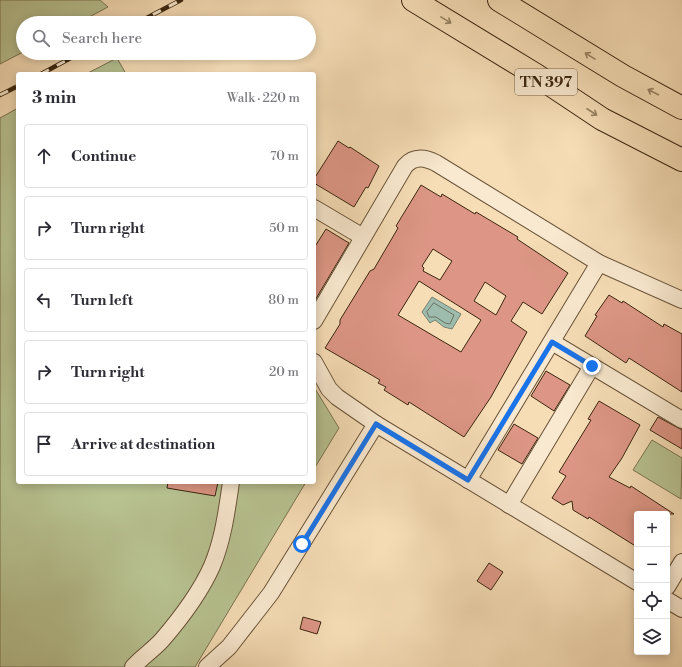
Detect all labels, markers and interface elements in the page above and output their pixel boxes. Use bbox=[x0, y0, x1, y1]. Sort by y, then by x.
search box bbox=[16, 16, 316, 60]
one-way arrow bbox=[440, 16, 452, 24]
icon: search bbox=[30, 27, 52, 49]
text: Search here bbox=[62, 29, 142, 48]
one-way arrow bbox=[584, 51, 596, 59]
road number: TN 397 bbox=[515, 69, 577, 95]
text: 3 min bbox=[32, 87, 76, 109]
one-way arrow bbox=[647, 88, 659, 95]
text: Walk · 220 m bbox=[227, 90, 300, 106]
one-way arrow bbox=[586, 108, 597, 116]
icon: ahead bbox=[33, 145, 55, 167]
text: Continue bbox=[71, 147, 136, 166]
text: 70 m bbox=[270, 148, 299, 164]
icon: right bbox=[33, 217, 55, 239]
text: Turn right bbox=[71, 219, 145, 238]
text: 50 m bbox=[269, 220, 299, 236]
icon: left bbox=[33, 289, 55, 311]
text: Turn left bbox=[71, 291, 133, 310]
text: 80 m bbox=[268, 292, 299, 308]
route end bbox=[583, 357, 601, 375]
icon: right bbox=[33, 361, 55, 383]
text: Turn right bbox=[71, 363, 145, 382]
text: 20 m bbox=[269, 364, 299, 380]
icon: arrive bbox=[33, 433, 55, 455]
text: Arrive at destination bbox=[71, 435, 215, 454]
map controls bbox=[634, 511, 670, 655]
button: + bbox=[634, 511, 670, 547]
route start bbox=[293, 535, 311, 553]
button: − bbox=[634, 547, 670, 583]
button: locate bbox=[634, 583, 670, 619]
button: layers bbox=[634, 619, 670, 655]

